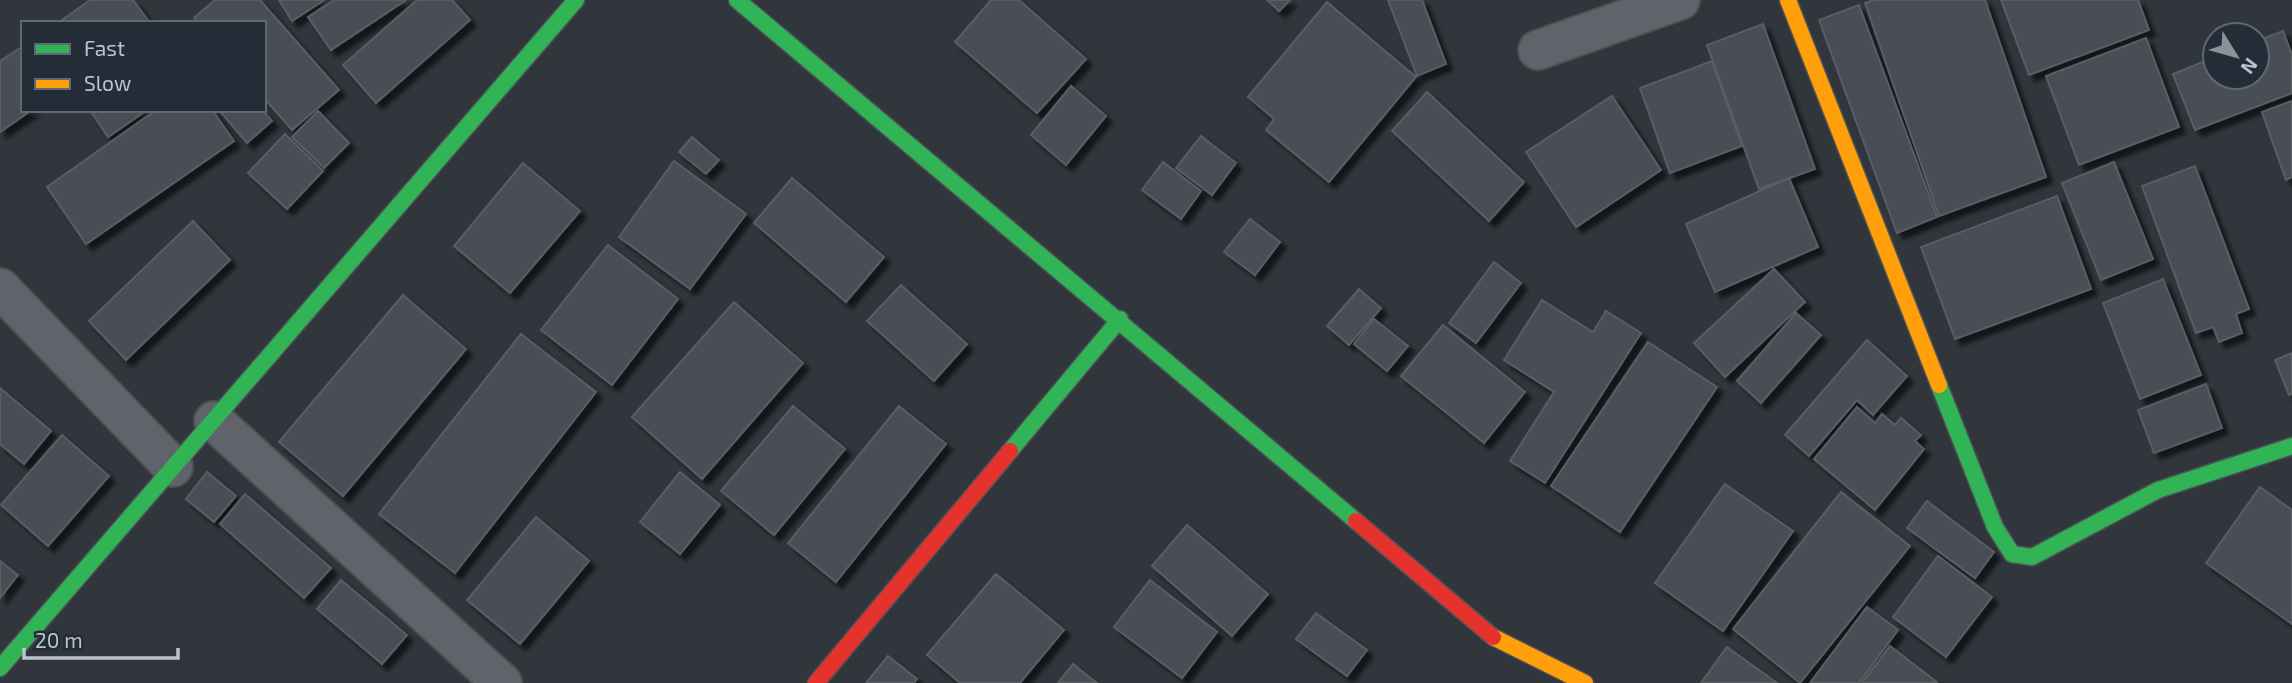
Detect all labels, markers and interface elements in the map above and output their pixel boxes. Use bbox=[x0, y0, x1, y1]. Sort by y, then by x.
legend bbox=[21, 21, 266, 112]
north arrow bbox=[2201, 21, 2271, 91]
text: Fast bbox=[84, 35, 125, 60]
text: N bbox=[2237, 54, 2263, 79]
text: Slow bbox=[84, 70, 131, 95]
scale bar bbox=[24, 616, 178, 660]
text: 20 m bbox=[35, 627, 83, 652]

